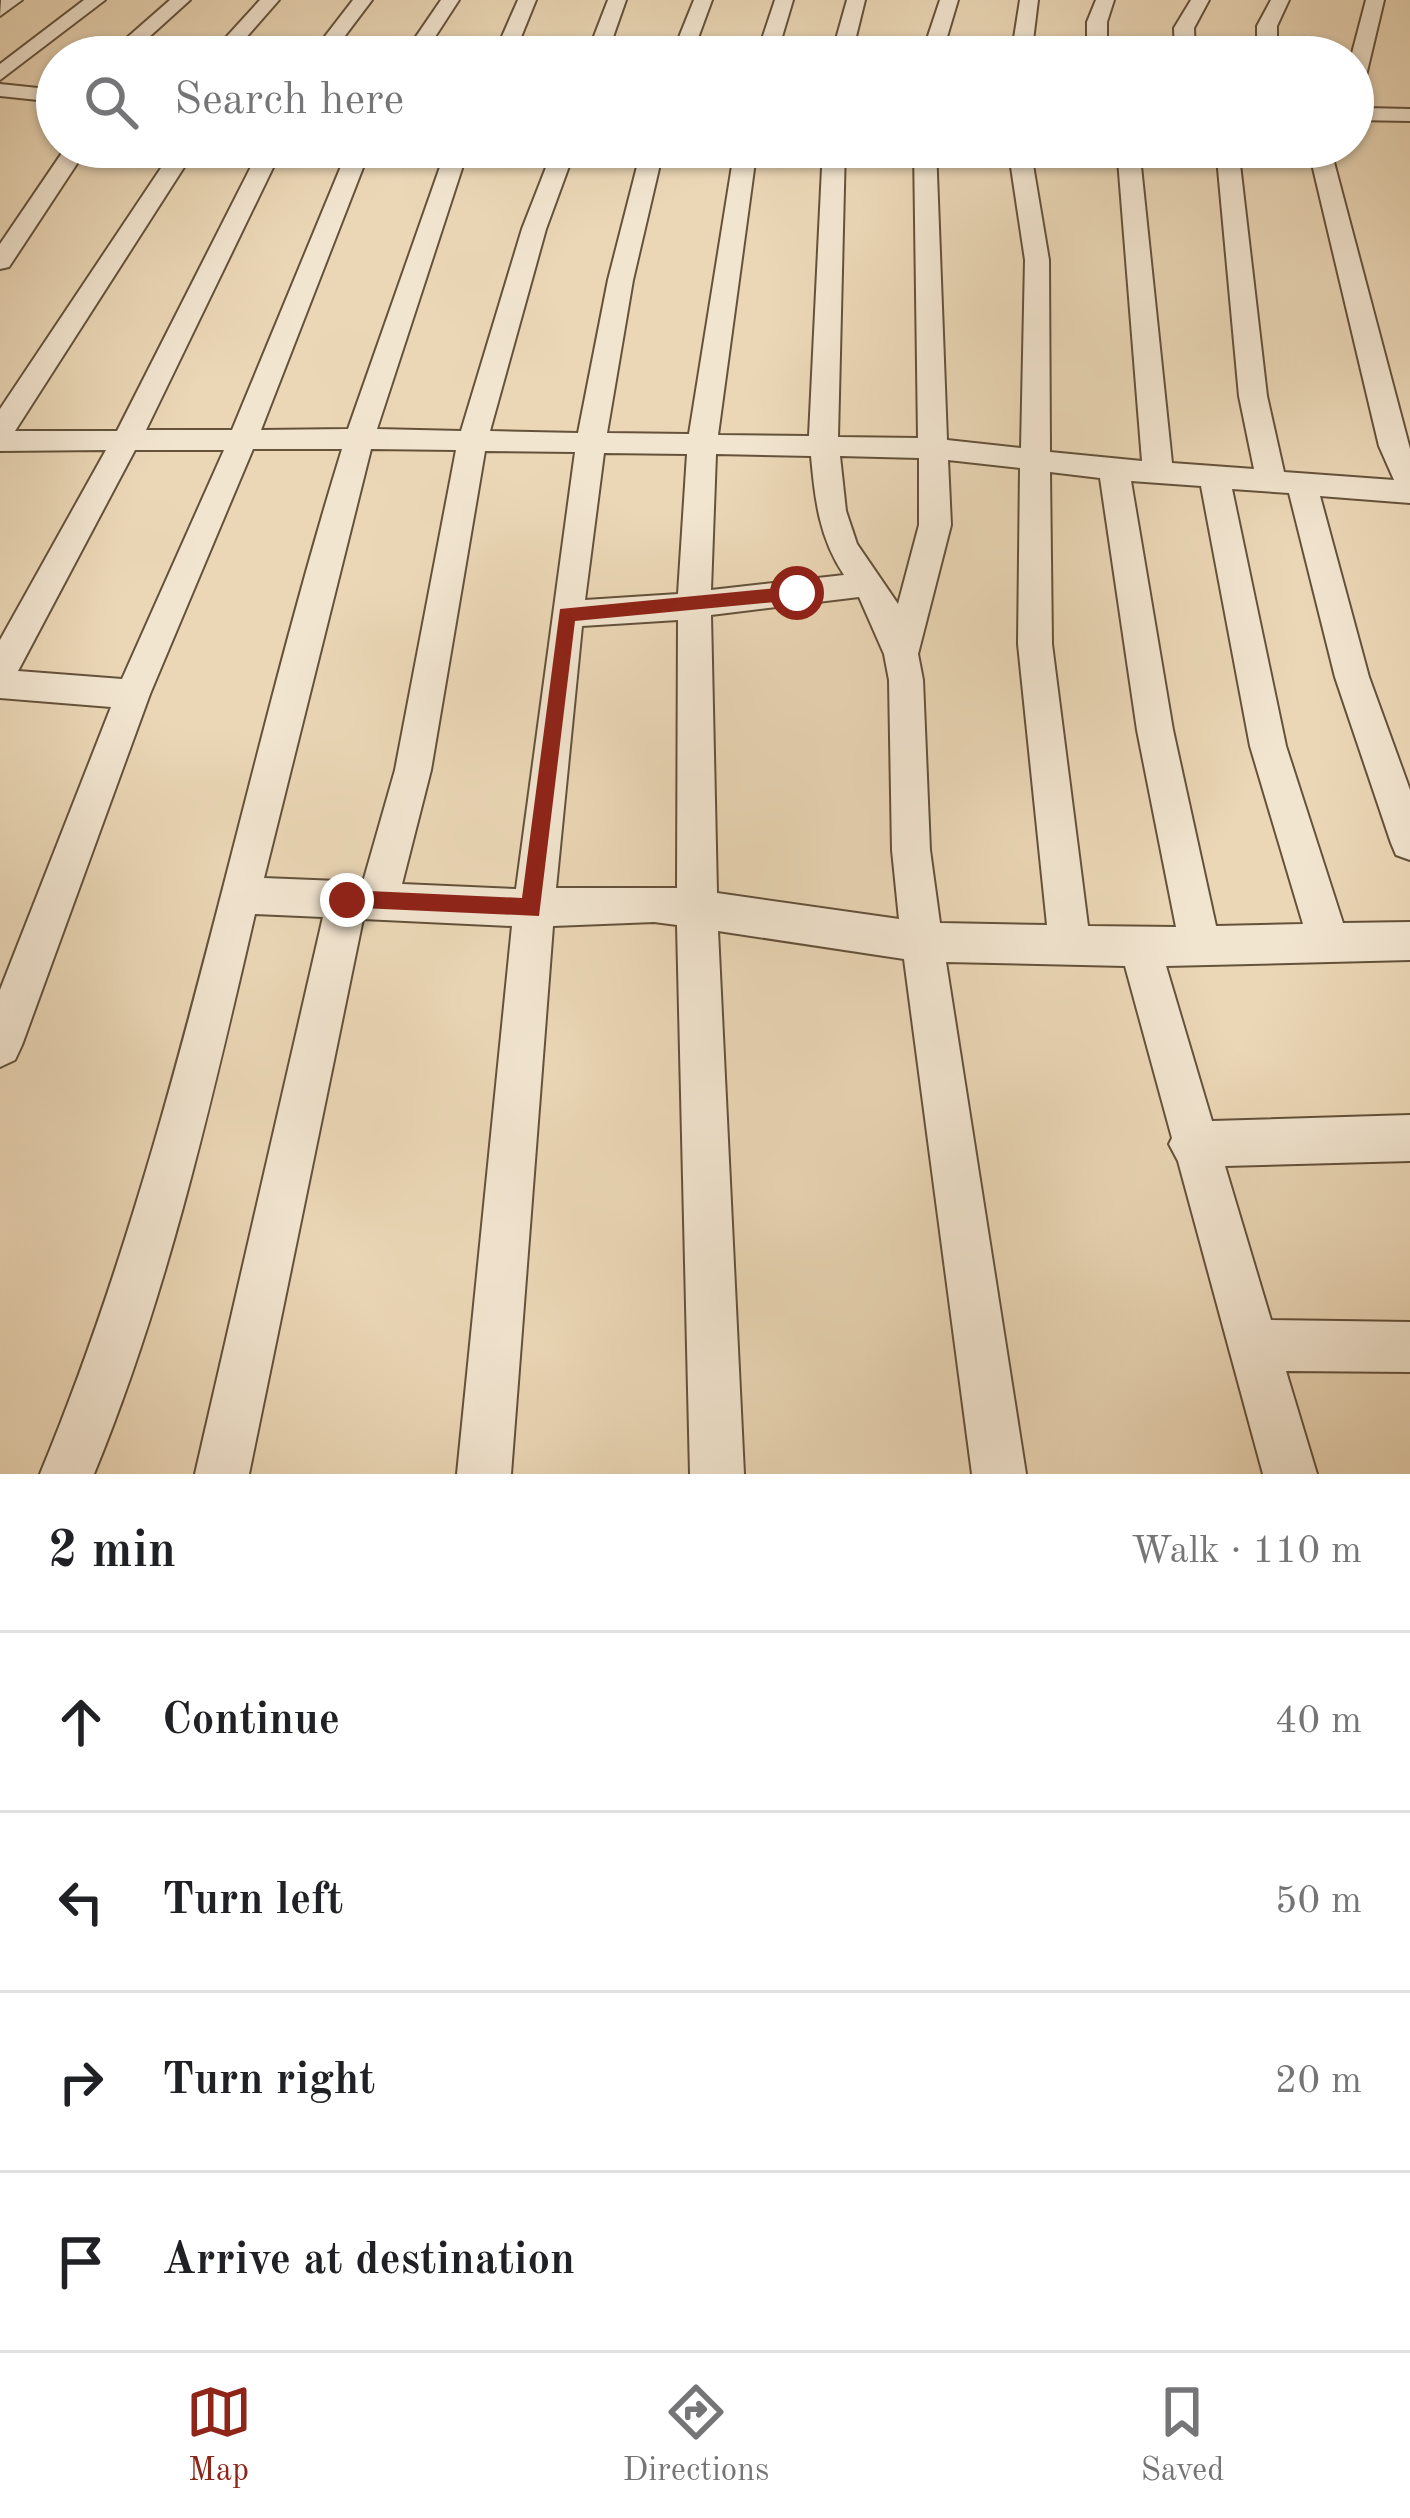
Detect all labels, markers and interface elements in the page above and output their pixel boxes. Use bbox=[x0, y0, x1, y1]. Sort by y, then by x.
search box bbox=[36, 36, 1374, 168]
icon: search bbox=[78, 69, 144, 135]
text: Search here bbox=[174, 79, 404, 124]
route start bbox=[770, 566, 824, 620]
route end bbox=[320, 873, 374, 927]
text: 2 min bbox=[48, 1527, 176, 1578]
text: Walk · 110 m bbox=[1131, 1532, 1362, 1571]
icon: ahead bbox=[48, 1689, 114, 1755]
text: Continue bbox=[162, 1699, 340, 1744]
text: 40 m bbox=[1275, 1702, 1362, 1741]
icon: left bbox=[48, 1869, 114, 1935]
text: Turn left bbox=[162, 1879, 343, 1924]
text: 50 m bbox=[1275, 1882, 1362, 1921]
icon: right bbox=[48, 2049, 114, 2115]
text: Turn right bbox=[162, 2059, 375, 2104]
text: 20 m bbox=[1275, 2062, 1362, 2101]
icon: arrive bbox=[48, 2229, 114, 2295]
text: Arrive at destination bbox=[162, 2239, 575, 2284]
tab: Map bbox=[186, 2379, 252, 2492]
tab: Directions bbox=[623, 2379, 769, 2492]
tab: Saved bbox=[1140, 2379, 1224, 2492]

